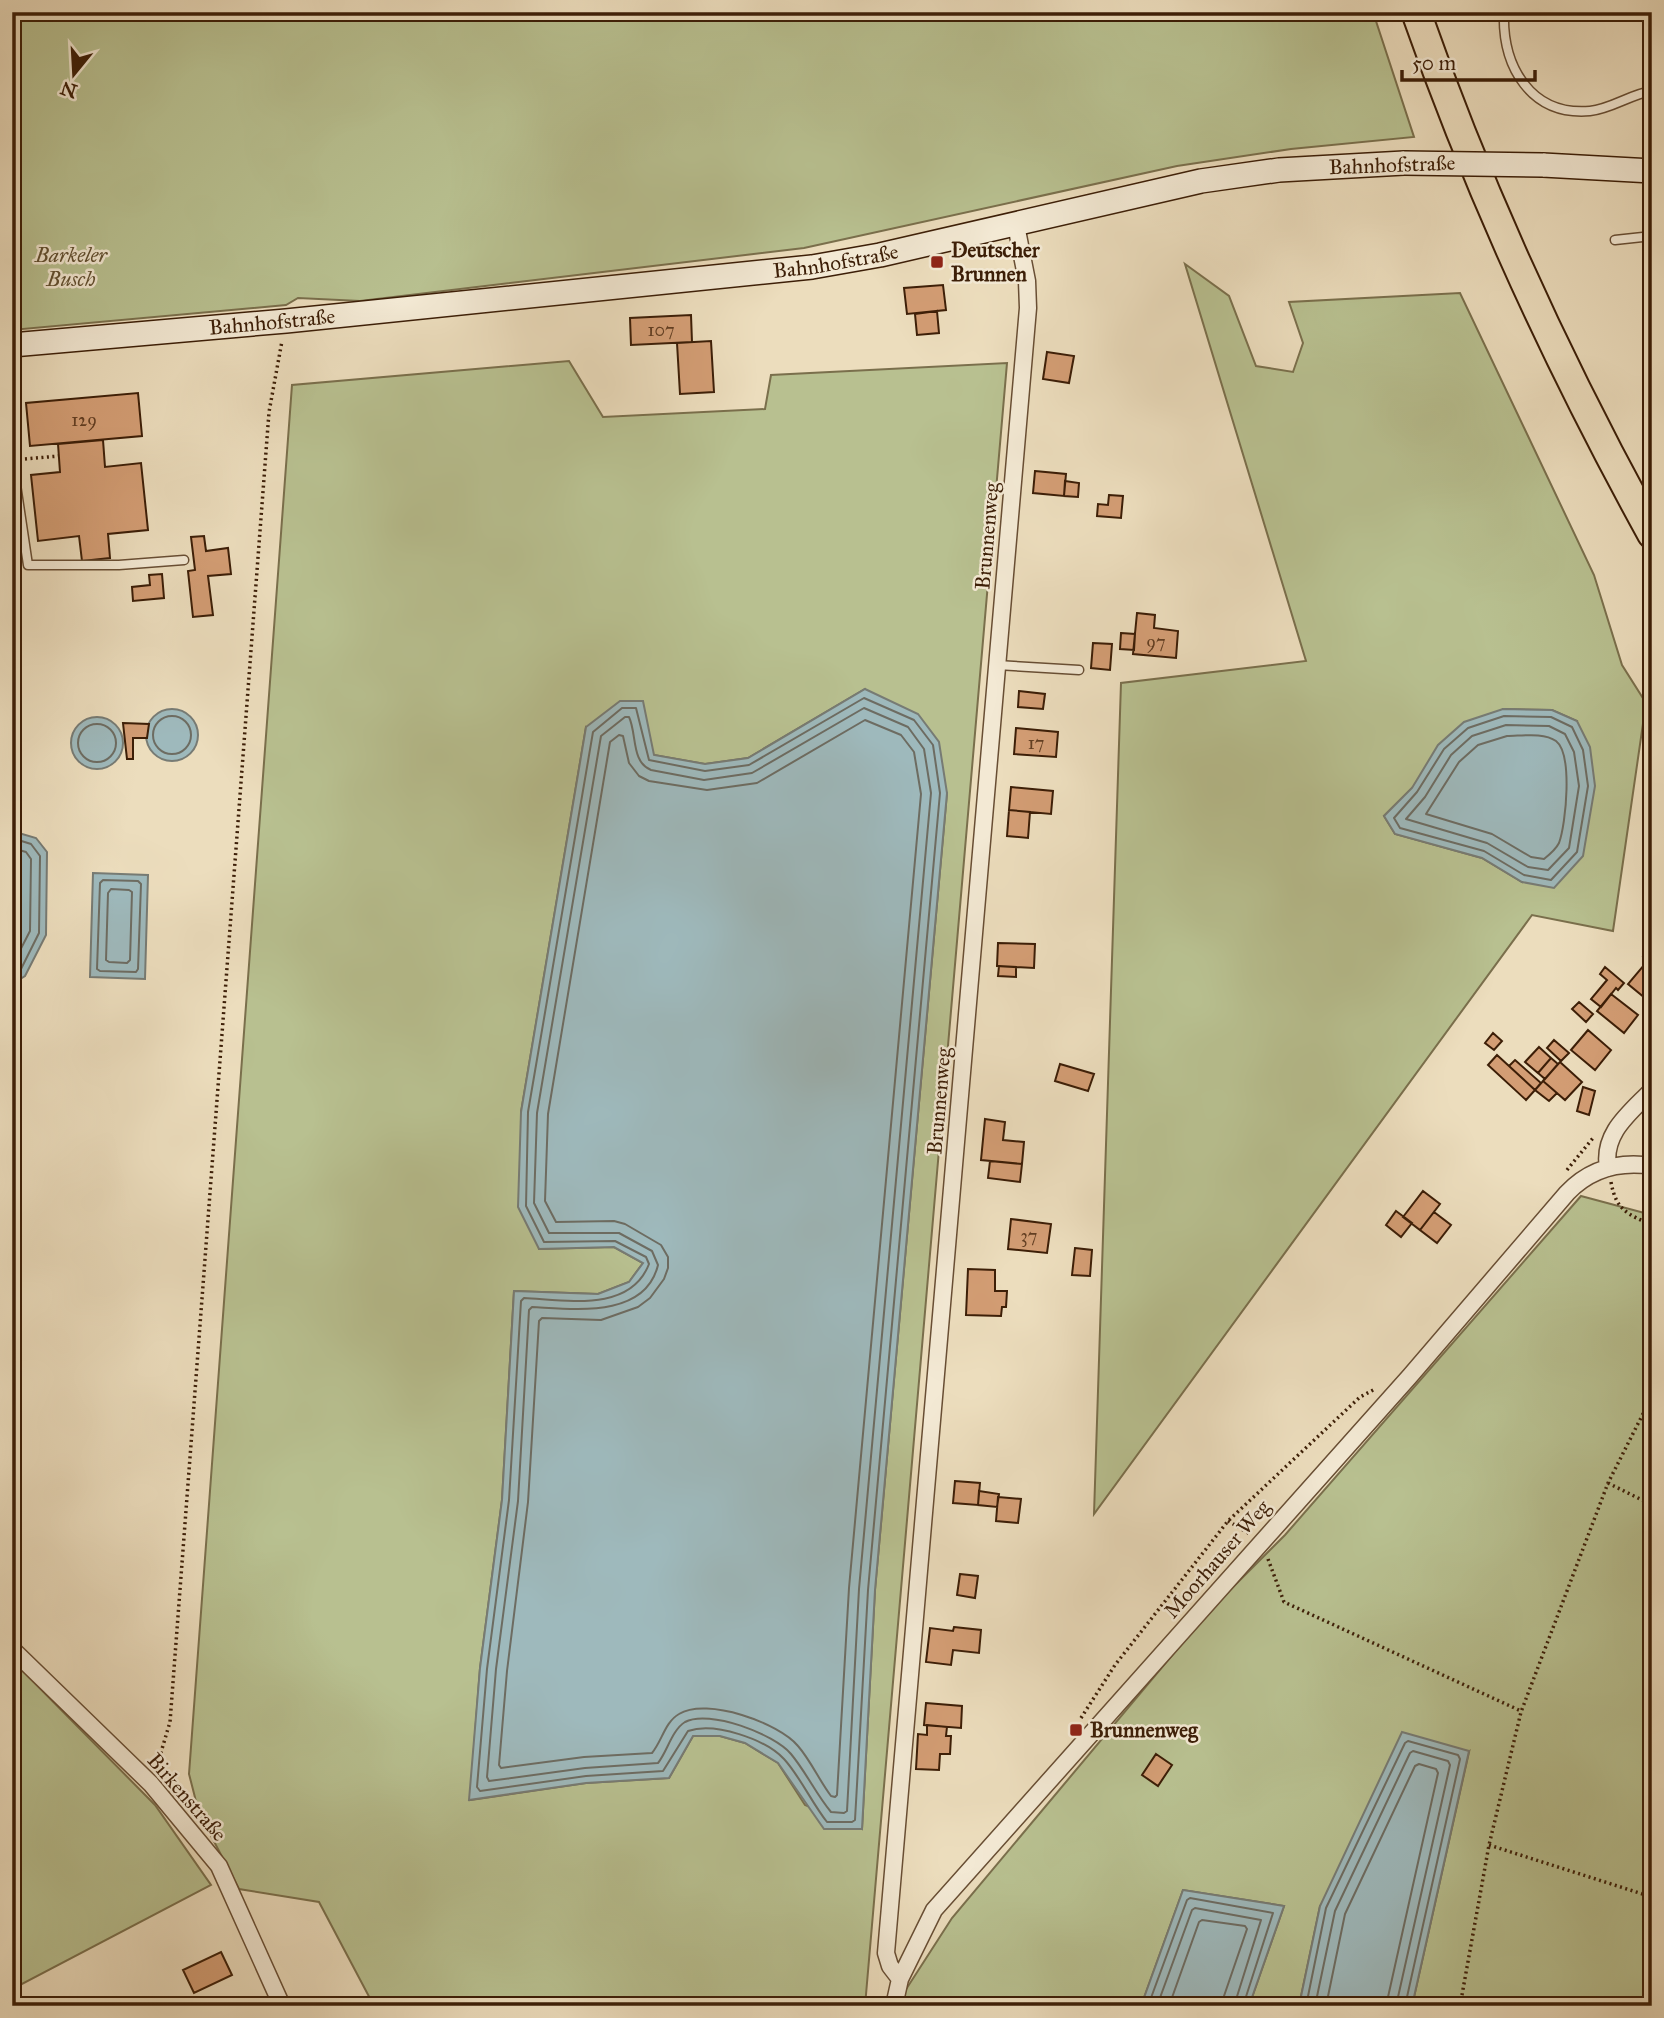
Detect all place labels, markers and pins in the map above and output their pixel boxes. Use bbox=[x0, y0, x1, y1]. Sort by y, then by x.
place label: Deutscher Brunnen bbox=[951, 237, 1041, 287]
marker: Deutscher Brunnen bbox=[929, 254, 945, 270]
place label: Brunnenweg bbox=[1090, 1717, 1199, 1743]
marker: Brunnenweg bbox=[1068, 1722, 1084, 1738]

